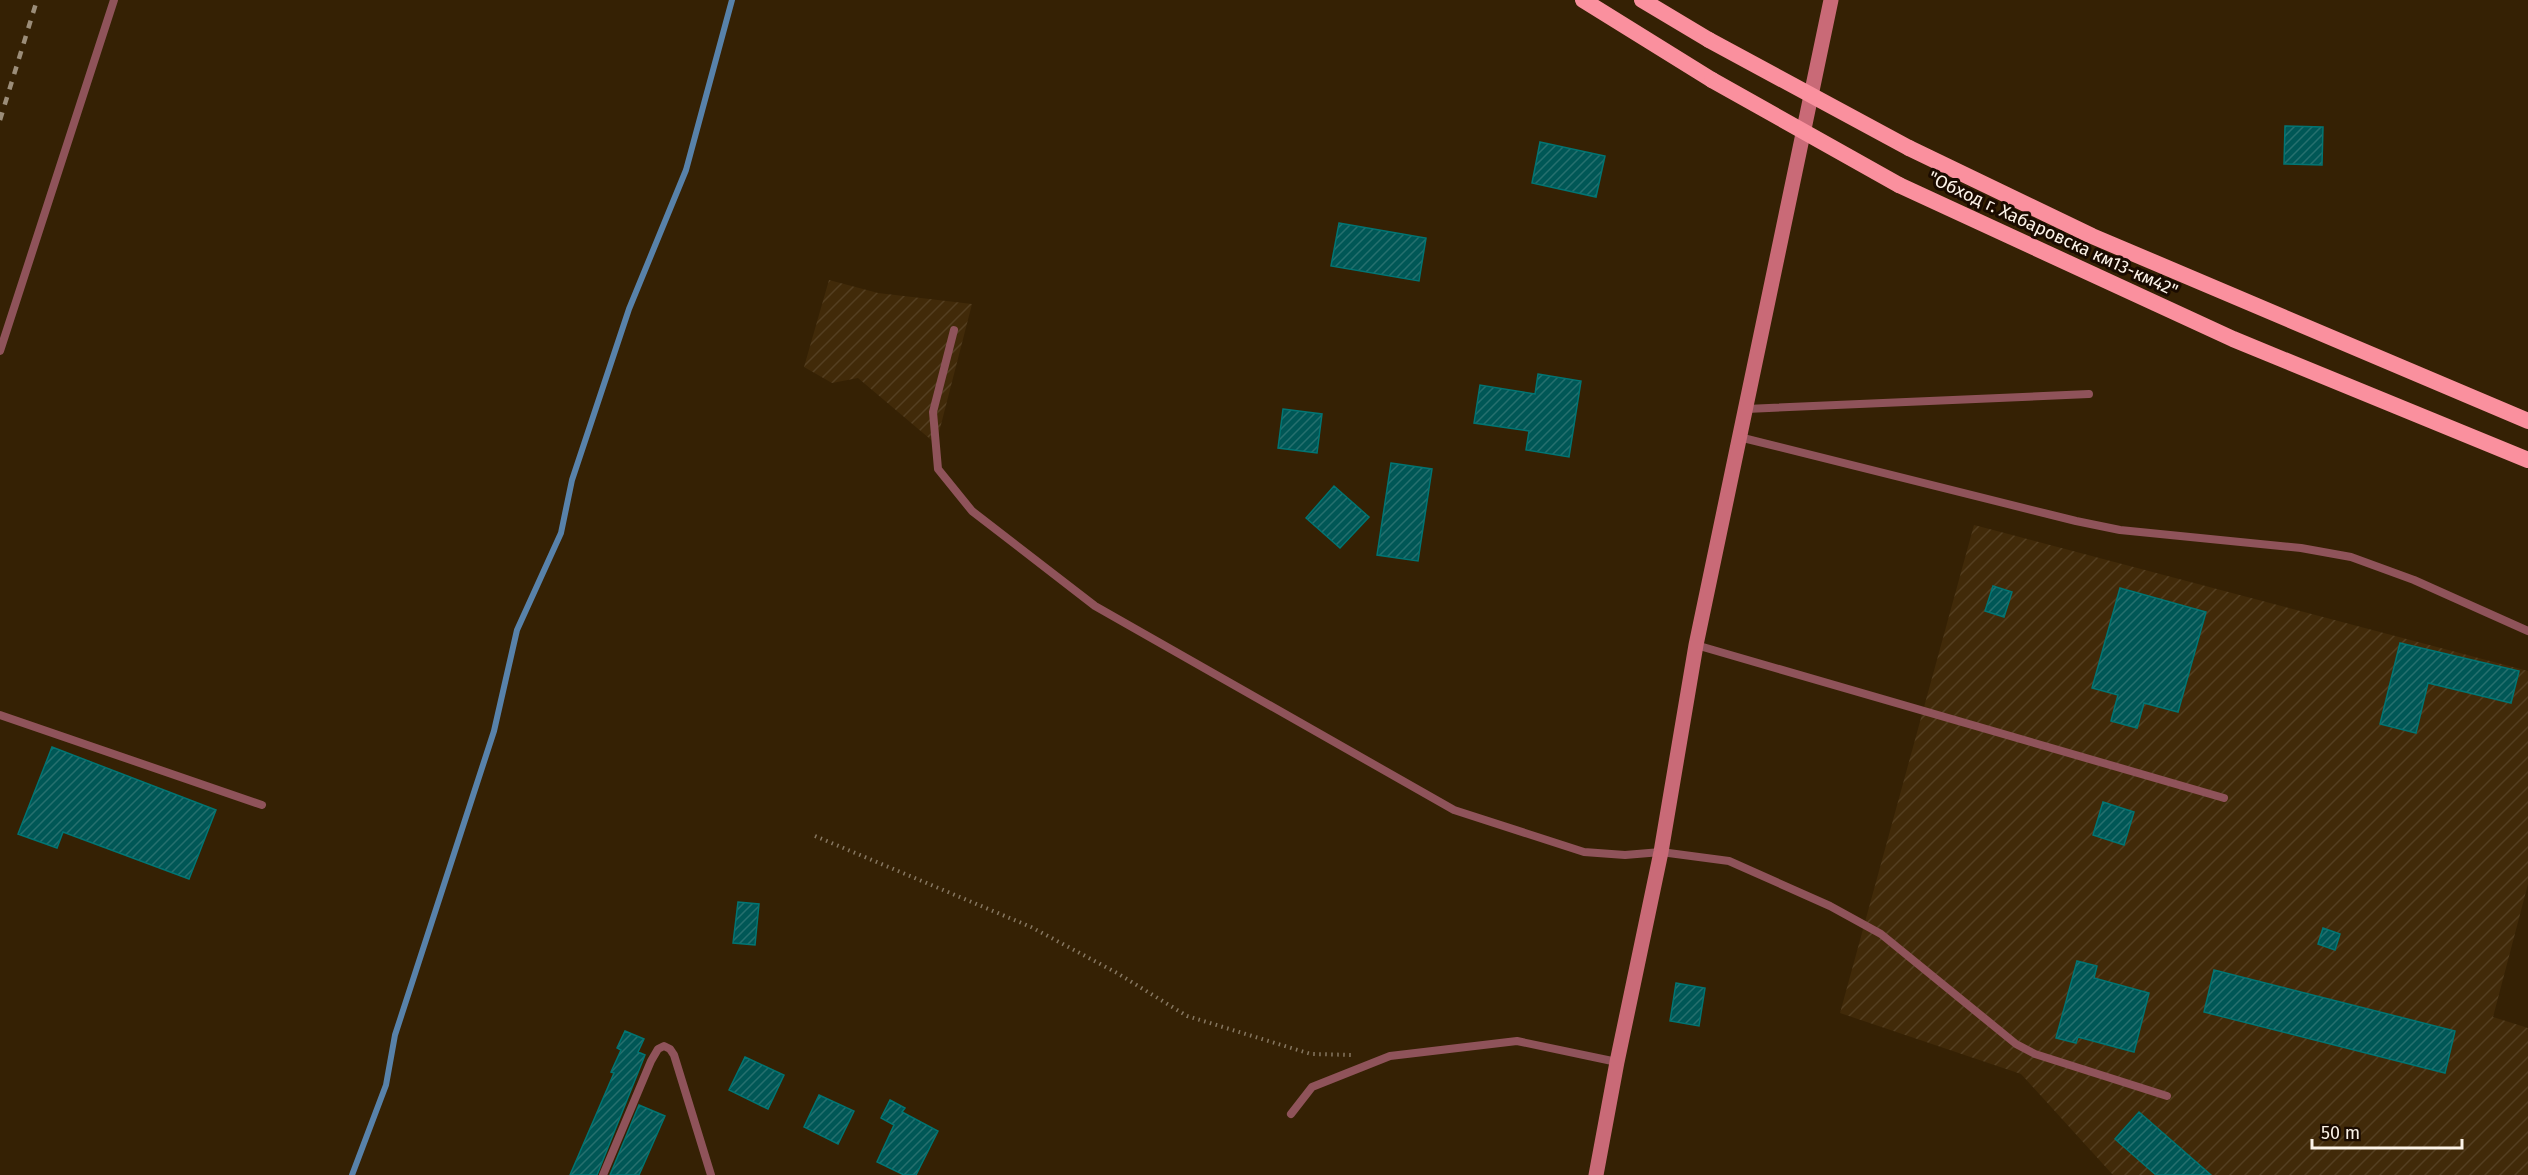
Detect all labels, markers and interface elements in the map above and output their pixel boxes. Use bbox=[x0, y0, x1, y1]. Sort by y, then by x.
street label: "Обход г. Хабаровска км13-км42" bbox=[1925, 166, 2181, 302]
scale bar bbox=[2312, 1112, 2462, 1150]
text: 50 m bbox=[2321, 1122, 2360, 1144]

